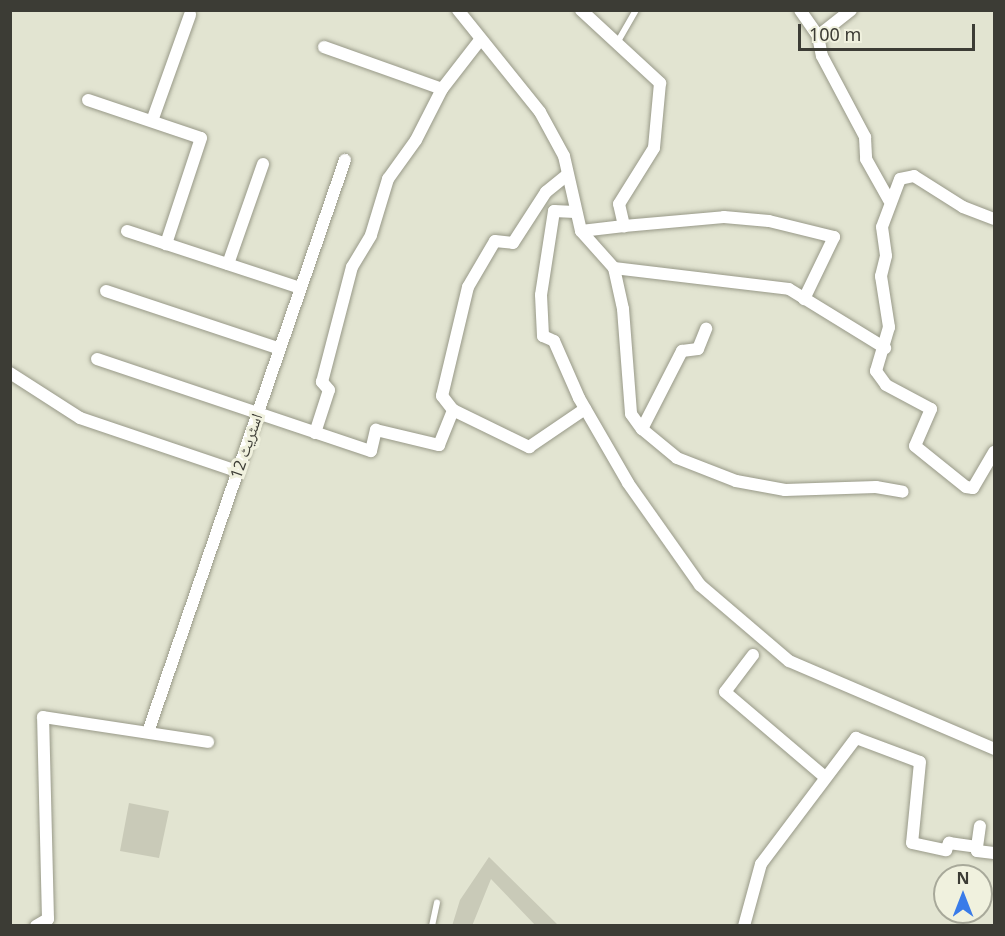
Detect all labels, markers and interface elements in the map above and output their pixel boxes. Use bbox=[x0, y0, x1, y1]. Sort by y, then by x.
scale bar bbox=[801, 12, 978, 50]
text: 100 m bbox=[809, 22, 861, 46]
street label: اسٹریٹ 12 bbox=[226, 411, 266, 481]
north arrow bbox=[933, 864, 993, 924]
text: N bbox=[956, 867, 970, 889]

